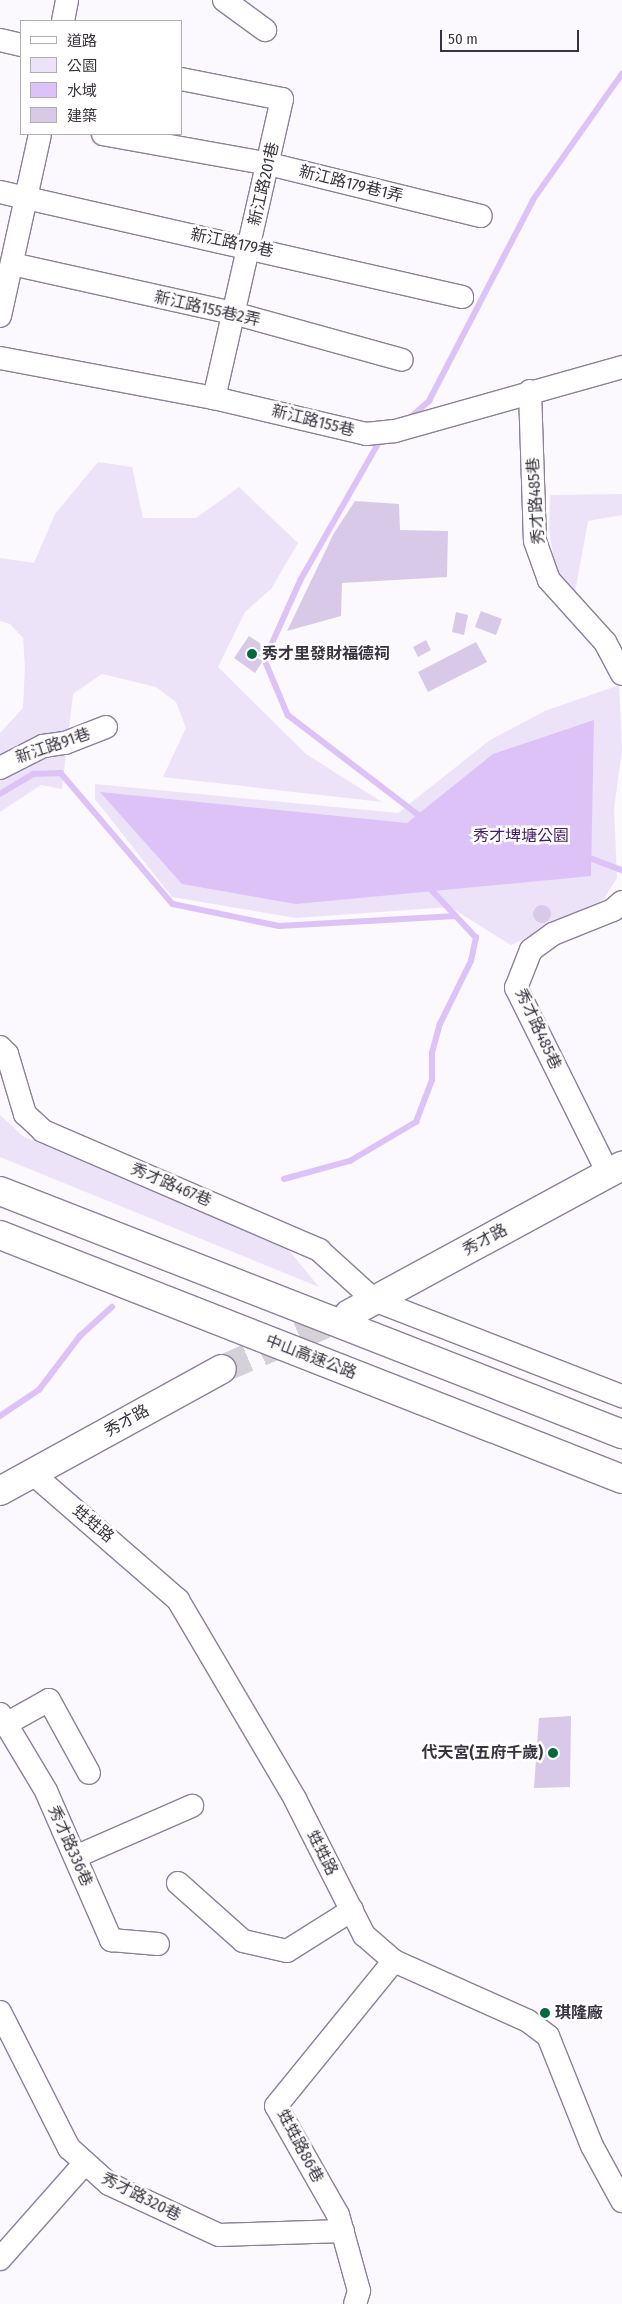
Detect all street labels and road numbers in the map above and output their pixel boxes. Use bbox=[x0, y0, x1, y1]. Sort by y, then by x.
street label: 新江路201巷 bbox=[245, 140, 283, 228]
street label: 新江路179巷1弄 bbox=[297, 162, 405, 206]
street label: 新江路179巷 bbox=[189, 225, 275, 261]
street label: 新江路155巷2弄 bbox=[152, 288, 262, 330]
street label: 新江路155巷 bbox=[270, 401, 356, 441]
street label: 秀才路485巷 bbox=[523, 457, 549, 545]
street label: 新江路91巷 bbox=[13, 724, 93, 768]
street label: 秀才路485巷 bbox=[511, 985, 565, 1073]
street label: 秀才路467巷 bbox=[128, 1159, 214, 1211]
street label: 秀才路 bbox=[459, 1220, 511, 1260]
street label: 中山高速公路 bbox=[263, 1331, 359, 1383]
street label: 秀才路 bbox=[101, 1401, 153, 1441]
street label: 甡甡路 bbox=[68, 1501, 118, 1547]
street label: 秀才路336巷 bbox=[44, 1803, 96, 1889]
street label: 甡甡路 bbox=[303, 1827, 341, 1879]
street label: 甡甡路86巷 bbox=[273, 2106, 327, 2186]
street label: 秀才路320巷 bbox=[98, 2169, 184, 2225]

